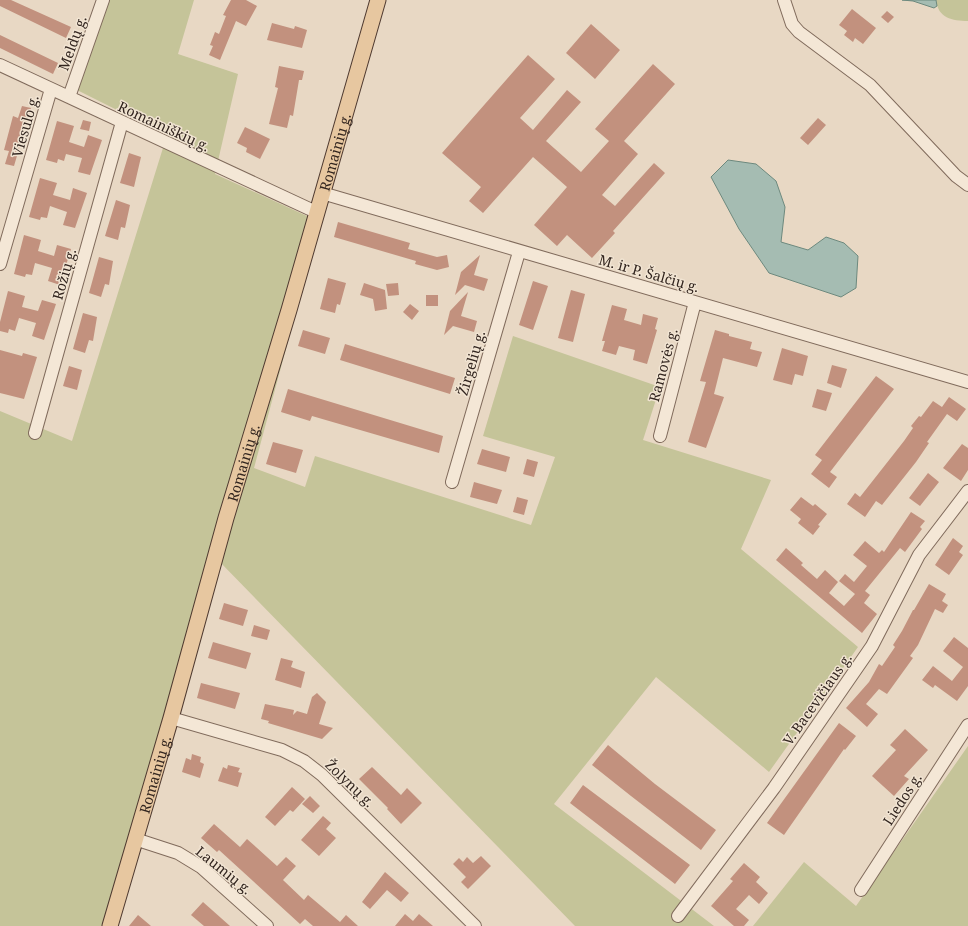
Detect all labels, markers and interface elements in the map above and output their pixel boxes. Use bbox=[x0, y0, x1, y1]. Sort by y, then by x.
street label: Meldų g. bbox=[53, 13, 91, 73]
street label: Viesulo g. bbox=[7, 93, 43, 159]
street label: Romainiškių g. bbox=[115, 96, 213, 156]
street label: Romainių g. bbox=[314, 111, 355, 193]
street label: Rožių g. bbox=[48, 246, 80, 302]
street label: M. ir P. Šalčių g. bbox=[597, 250, 701, 296]
street label: Ramovės g. bbox=[644, 326, 682, 404]
street label: Žirgelių g. bbox=[453, 328, 489, 398]
street label: Romainių g. bbox=[222, 422, 263, 504]
street label: V. Bacevičiaus g. bbox=[778, 649, 856, 749]
street label: Romainių g. bbox=[134, 733, 175, 815]
street label: Žolynų g. bbox=[321, 755, 379, 811]
street label: Liedos g. bbox=[878, 769, 926, 829]
street label: Laumių g. bbox=[192, 842, 256, 898]

